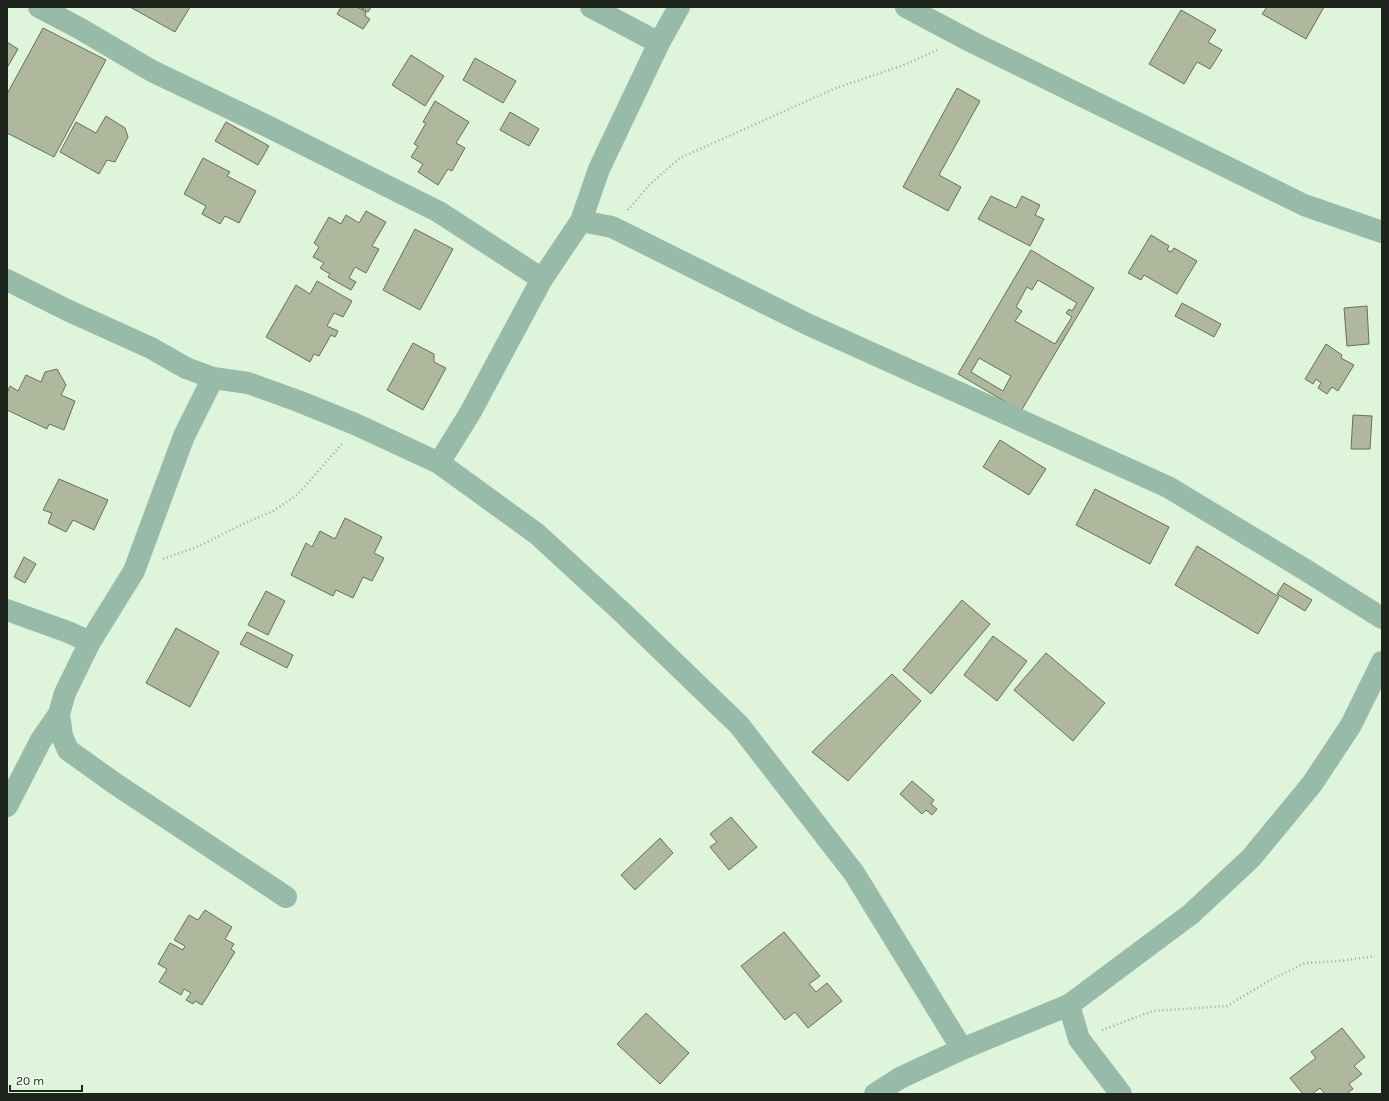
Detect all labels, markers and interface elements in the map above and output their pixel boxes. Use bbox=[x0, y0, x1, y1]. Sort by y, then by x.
scale bar bbox=[10, 1067, 82, 1093]
text: 20 m bbox=[16, 1074, 44, 1088]

